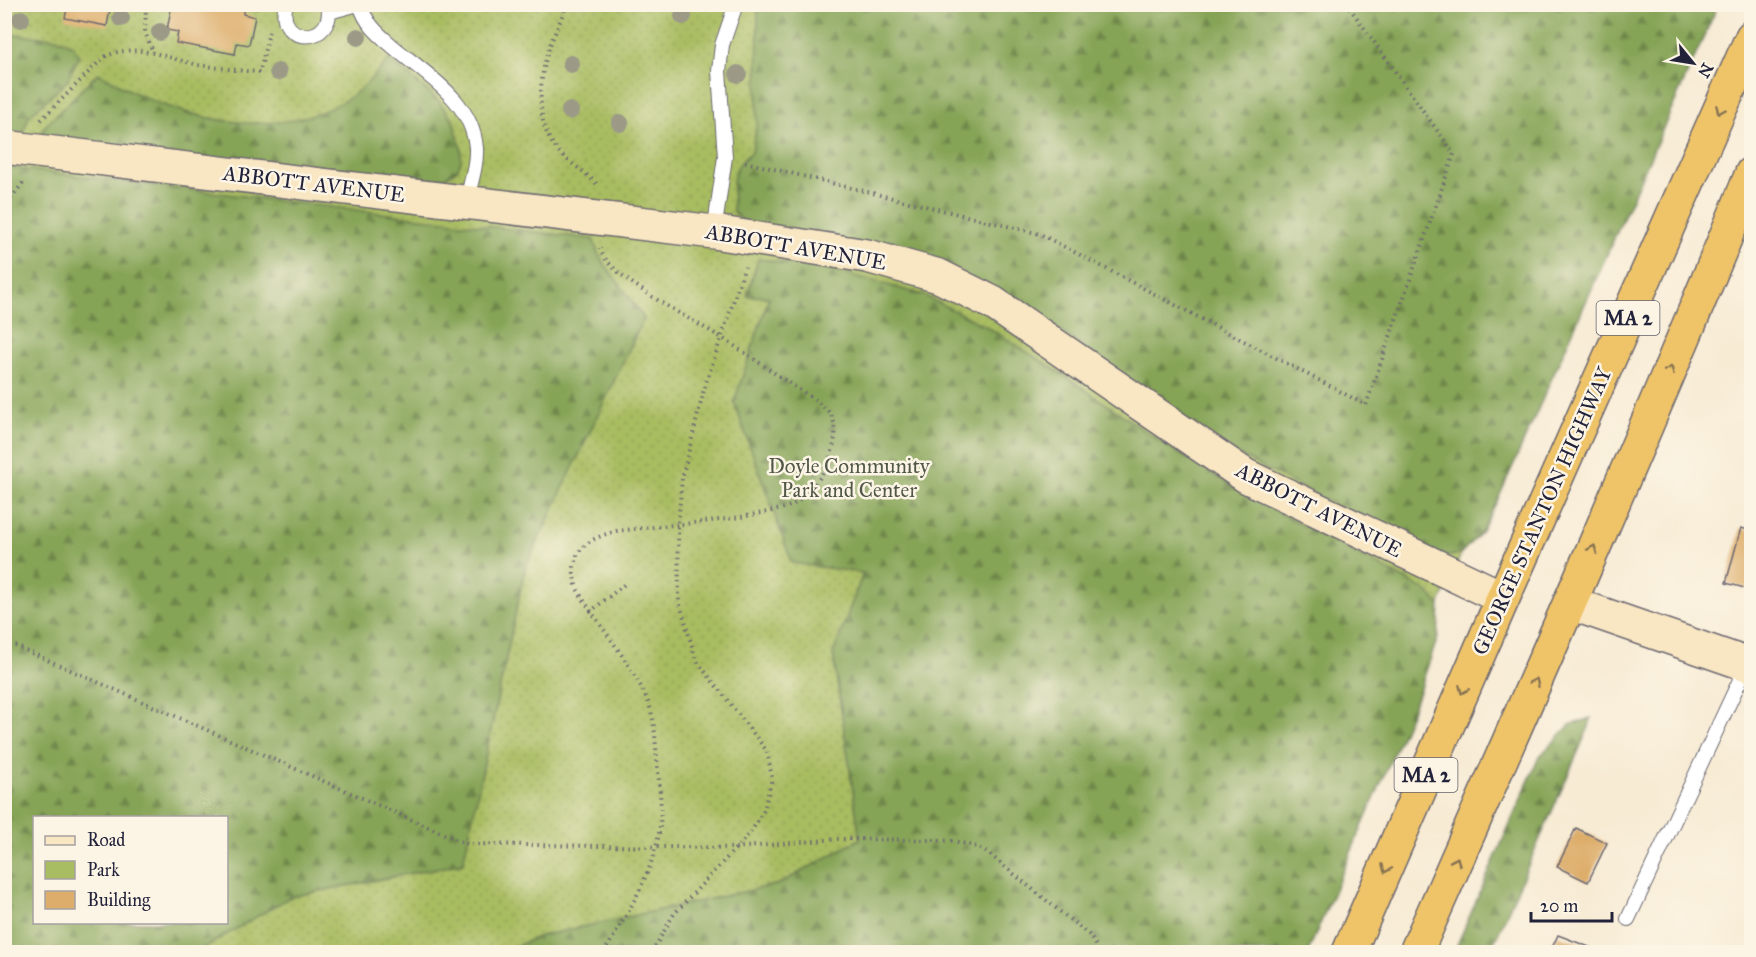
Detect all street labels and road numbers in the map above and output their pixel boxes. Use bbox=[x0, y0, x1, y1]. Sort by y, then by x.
street label: ABBOTT AVENUE bbox=[221, 160, 406, 208]
street label: ABBOTT AVENUE bbox=[703, 218, 888, 276]
road number: MA 2 bbox=[1596, 301, 1660, 335]
street label: GEORGE STANTON HIGHWAY bbox=[1467, 362, 1618, 659]
street label: ABBOTT AVENUE bbox=[1231, 456, 1406, 563]
road number: MA 2 bbox=[1394, 758, 1458, 792]

